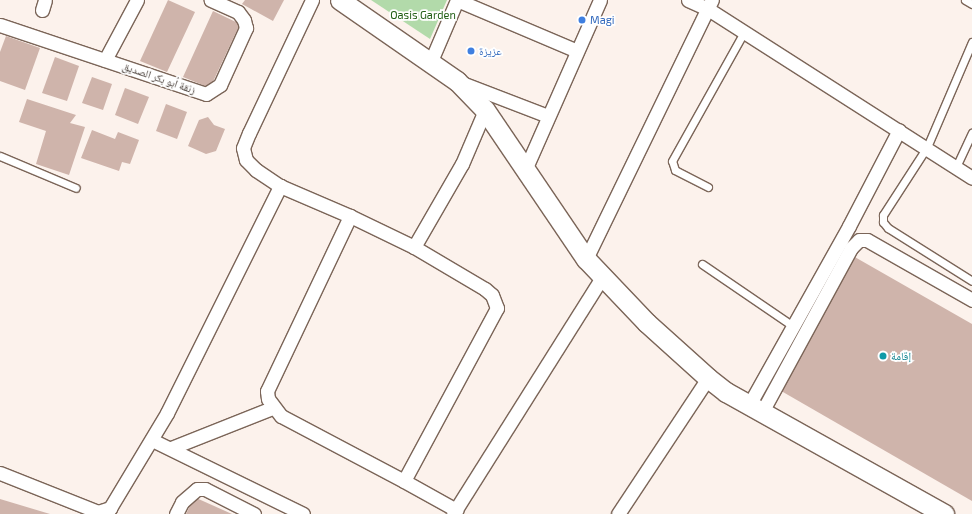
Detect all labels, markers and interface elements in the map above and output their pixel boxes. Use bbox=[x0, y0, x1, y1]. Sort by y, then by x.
park label: Oasis Garden bbox=[390, 8, 456, 22]
place label: Magi bbox=[590, 13, 615, 27]
marker: Magi bbox=[577, 15, 587, 25]
place label: عزيزة bbox=[479, 44, 502, 58]
marker: عزيزة bbox=[466, 46, 476, 56]
street label: زنقة أبو بكر الصديق bbox=[121, 59, 197, 97]
place label: إقامة bbox=[891, 349, 911, 363]
marker: إقامة bbox=[878, 351, 888, 361]

